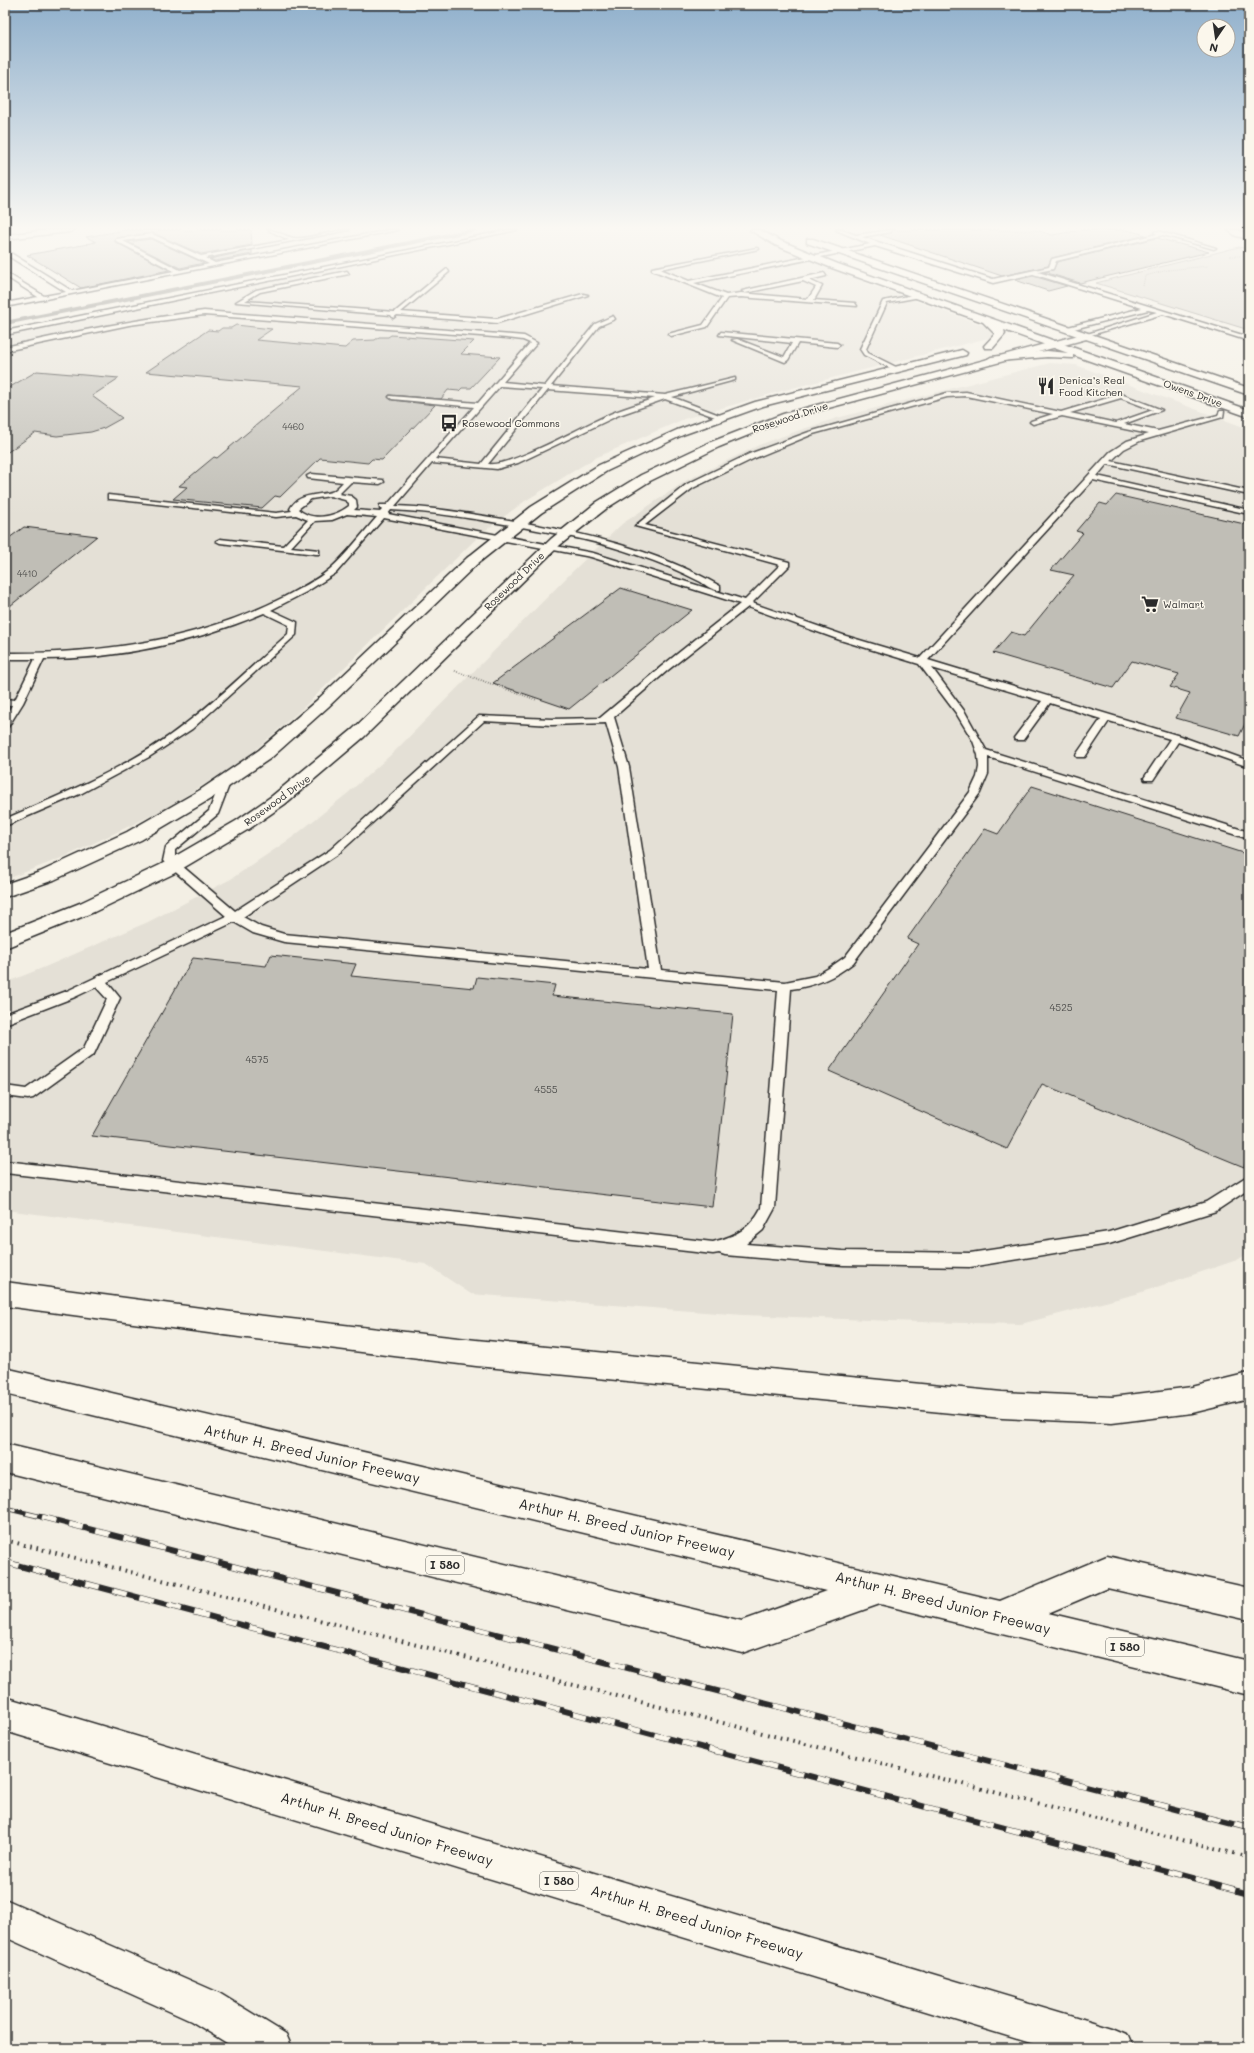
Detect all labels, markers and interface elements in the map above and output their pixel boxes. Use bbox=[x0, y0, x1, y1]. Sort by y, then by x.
north arrow bbox=[1196, 18, 1236, 58]
text: N bbox=[1208, 40, 1219, 56]
place label: Denica’s Real Food Kitchen bbox=[1059, 373, 1125, 399]
restaurant icon: Denica’s Real Food Kitchen bbox=[1036, 376, 1056, 396]
street label: Owens Drive bbox=[1162, 376, 1224, 410]
street label: Rosewood Drive bbox=[750, 398, 830, 436]
bus stop icon: Rosewood Commons bbox=[439, 413, 459, 433]
place label: Rosewood Commons bbox=[462, 416, 560, 430]
house number: 4460 bbox=[282, 421, 304, 432]
street label: Rosewood Drive bbox=[481, 549, 547, 613]
house number: 4410 bbox=[17, 568, 38, 579]
supermarket icon: Walmart bbox=[1140, 594, 1160, 614]
place label: Walmart bbox=[1163, 597, 1204, 611]
street label: Rosewood Drive bbox=[241, 771, 313, 829]
house number: 4525 bbox=[1049, 1000, 1073, 1014]
house number: 4575 bbox=[245, 1052, 269, 1066]
house number: 4555 bbox=[534, 1082, 558, 1096]
street label: Arthur H. Breed Junior Freeway bbox=[202, 1419, 422, 1488]
street label: Arthur H. Breed Junior Freeway bbox=[517, 1493, 737, 1562]
road number: I 580 bbox=[426, 1556, 464, 1574]
street label: Arthur H. Breed Junior Freeway bbox=[833, 1567, 1053, 1638]
road number: I 580 bbox=[1106, 1638, 1144, 1656]
street label: Arthur H. Breed Junior Freeway bbox=[279, 1787, 496, 1870]
road number: I 580 bbox=[540, 1872, 578, 1890]
street label: Arthur H. Breed Junior Freeway bbox=[589, 1880, 806, 1963]

